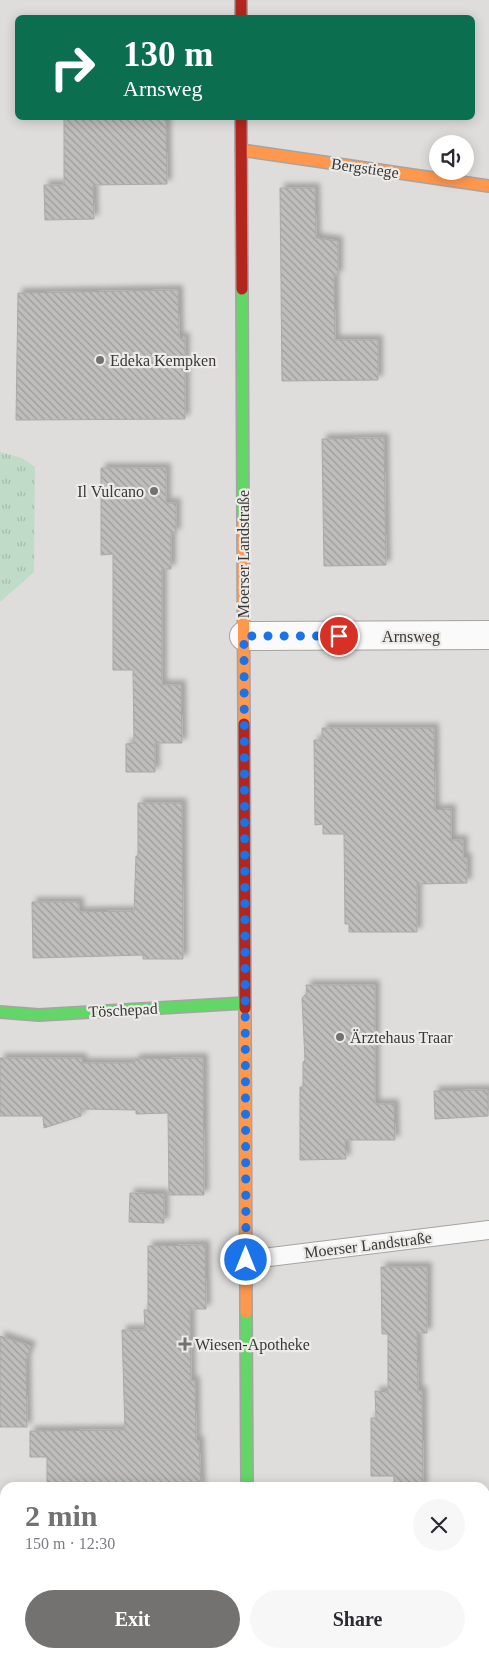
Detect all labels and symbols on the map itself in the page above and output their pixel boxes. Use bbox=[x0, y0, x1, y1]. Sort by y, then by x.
street label: Bergstiege bbox=[330, 155, 400, 182]
place label: Edeka Kempken bbox=[110, 352, 216, 370]
marker: Edeka Kempken bbox=[94, 354, 106, 366]
place label: Il Vulcano bbox=[77, 483, 144, 500]
marker: Il Vulcano bbox=[148, 485, 160, 497]
street label: Moerser Landstraße bbox=[235, 490, 252, 618]
pin bbox=[318, 615, 360, 657]
street label: Arnsweg bbox=[382, 628, 440, 646]
street label: Töschepad bbox=[88, 1000, 158, 1021]
place label: Ärztehaus Traar bbox=[350, 1029, 453, 1046]
marker: Ärztehaus Traar bbox=[334, 1031, 346, 1043]
street label: Moerser Landstraße bbox=[303, 1229, 433, 1261]
position arrow bbox=[219, 1233, 271, 1285]
place label: Wiesen-Apotheke bbox=[195, 1336, 310, 1354]
marker: Wiesen-Apotheke bbox=[179, 1338, 191, 1350]

